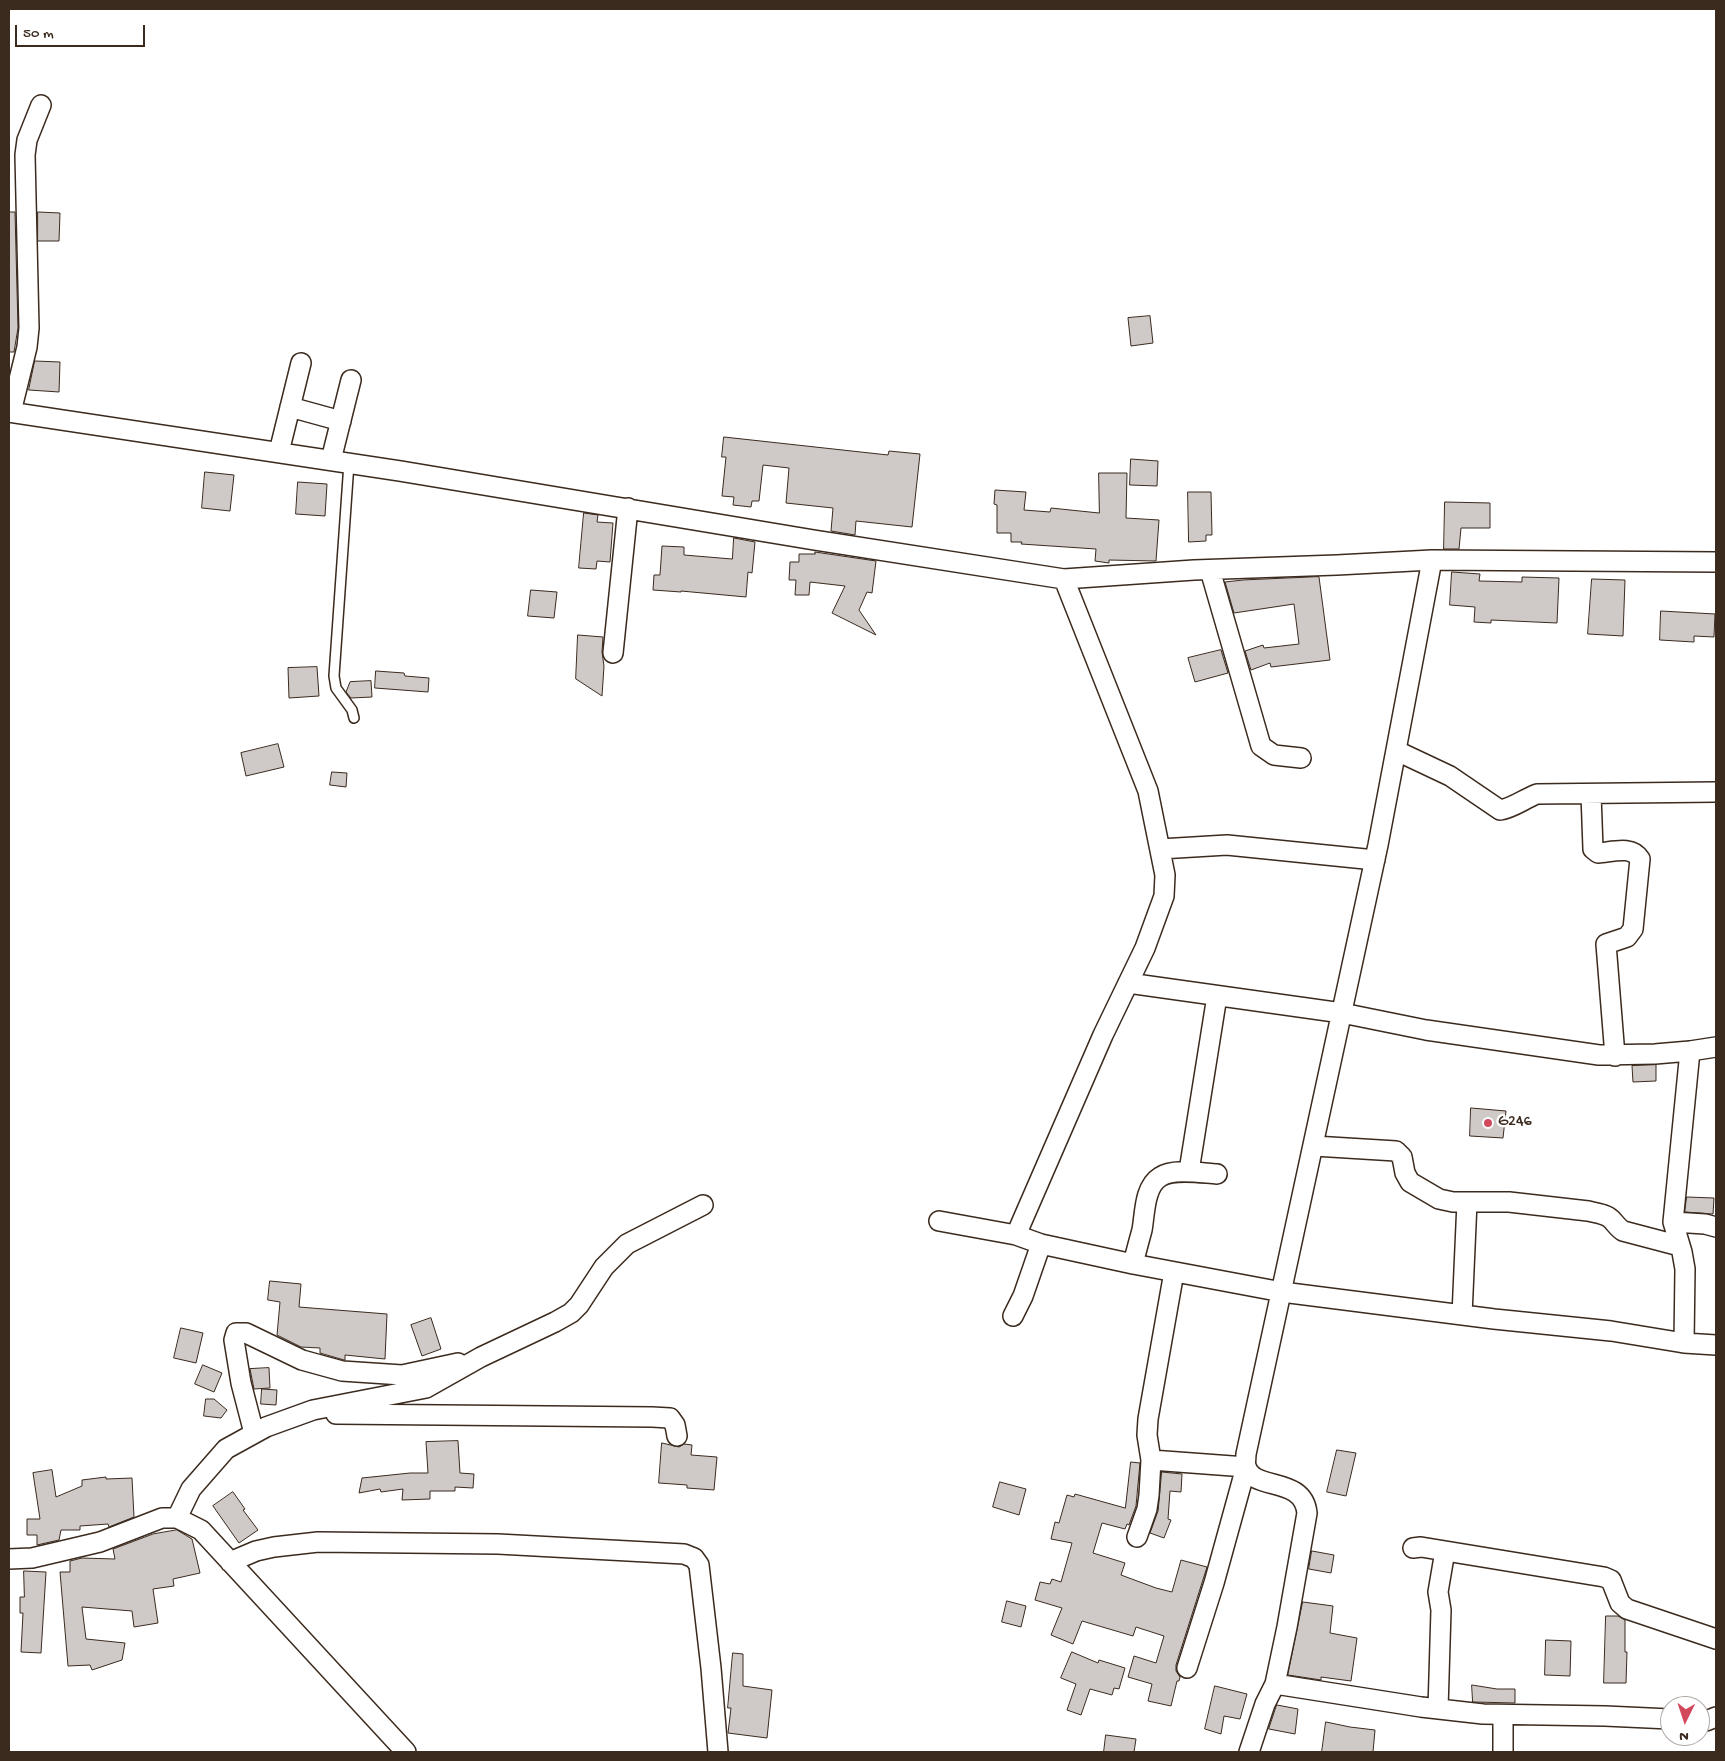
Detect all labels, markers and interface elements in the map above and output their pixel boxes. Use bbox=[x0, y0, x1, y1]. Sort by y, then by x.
scale bar bbox=[18, 15, 148, 47]
text: 50 m bbox=[23, 25, 54, 43]
place label: G246 bbox=[1498, 1113, 1532, 1133]
marker: G246 bbox=[1482, 1117, 1494, 1129]
north arrow bbox=[1660, 1696, 1710, 1746]
text: N bbox=[1679, 1727, 1689, 1744]

